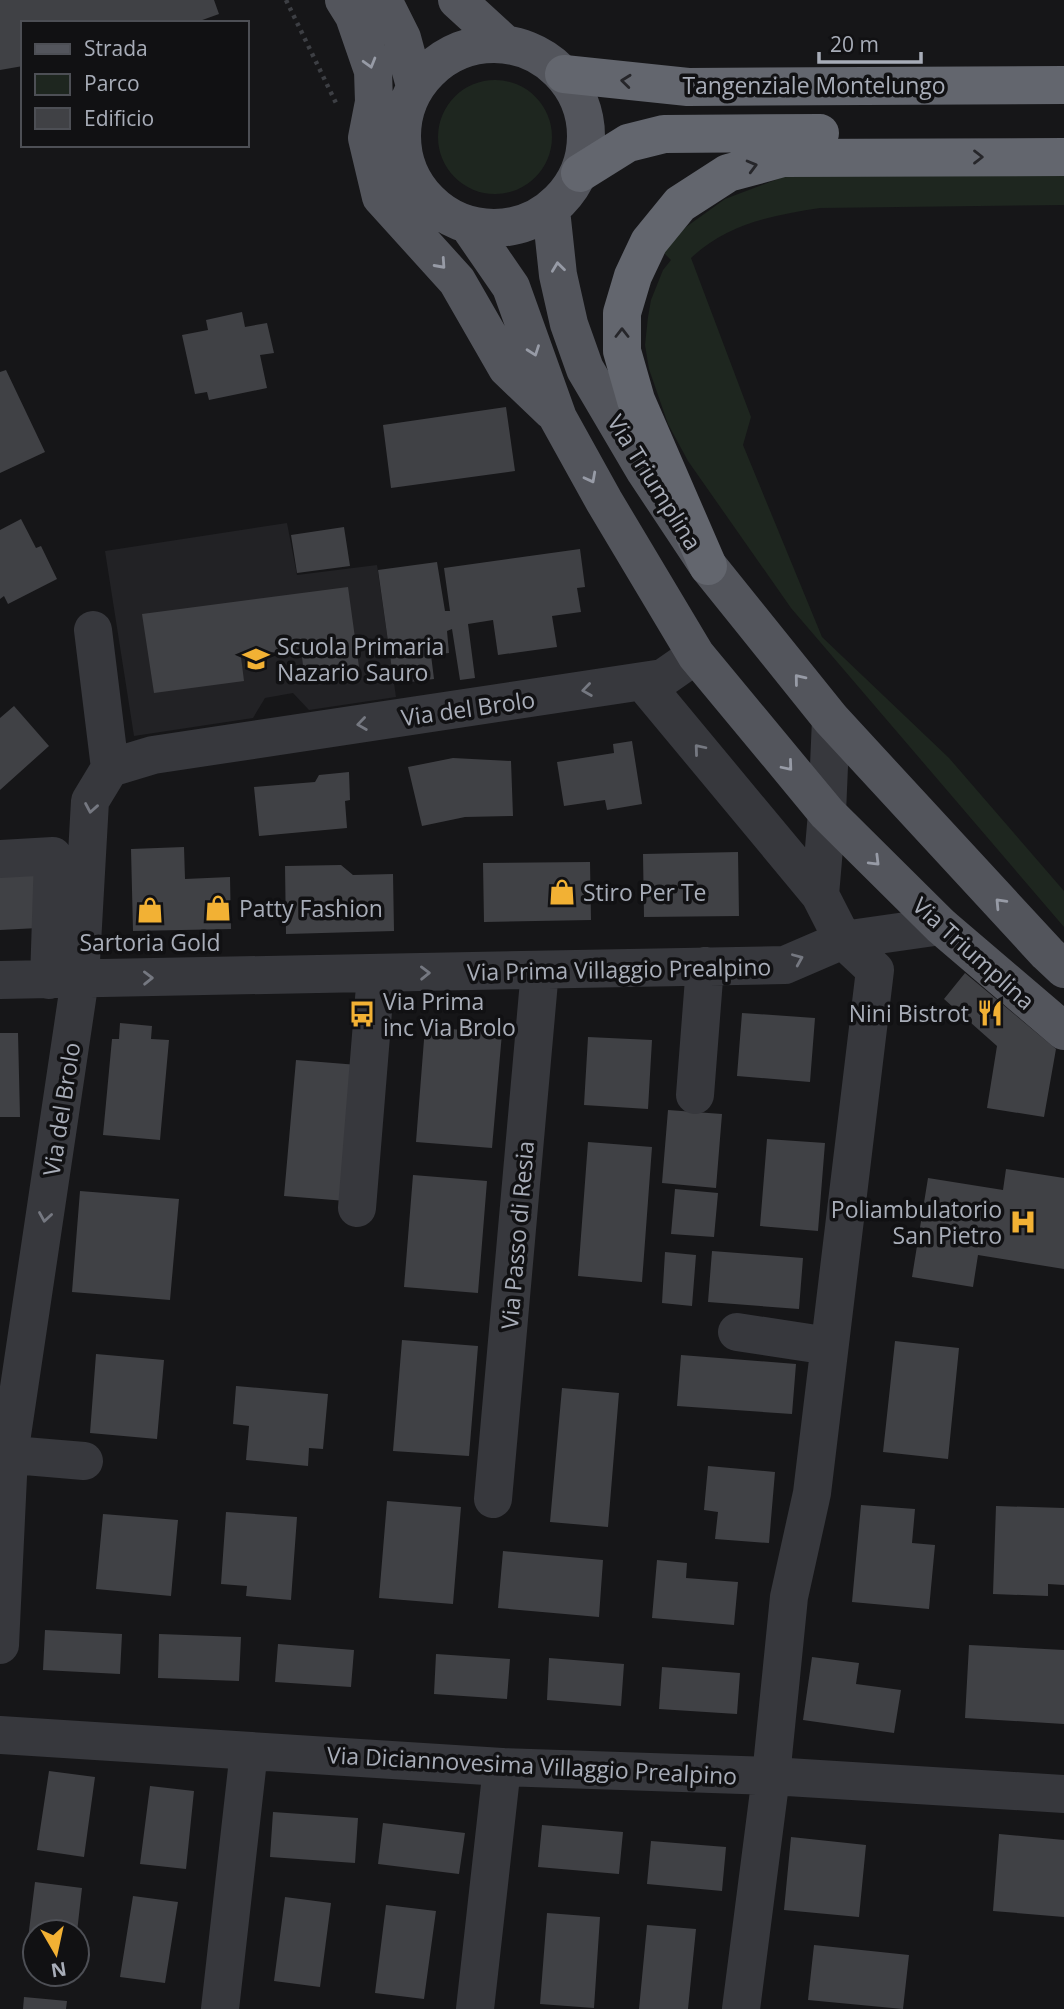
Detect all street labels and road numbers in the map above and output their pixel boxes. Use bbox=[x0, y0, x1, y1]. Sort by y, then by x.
street label: Tangenziale Montelungo bbox=[682, 69, 946, 101]
street label: Via Triumplina bbox=[601, 408, 709, 556]
street label: Via del Brolo bbox=[399, 683, 537, 733]
street label: Via Triumplina bbox=[906, 890, 1042, 1016]
street label: Via Prima Villaggio Prealpino bbox=[467, 950, 771, 988]
street label: Via del Brolo bbox=[35, 1040, 87, 1178]
street label: Via Passo di Resia bbox=[493, 1139, 541, 1331]
street label: Via Diciannovesima Villaggio Prealpino bbox=[326, 1738, 738, 1792]

